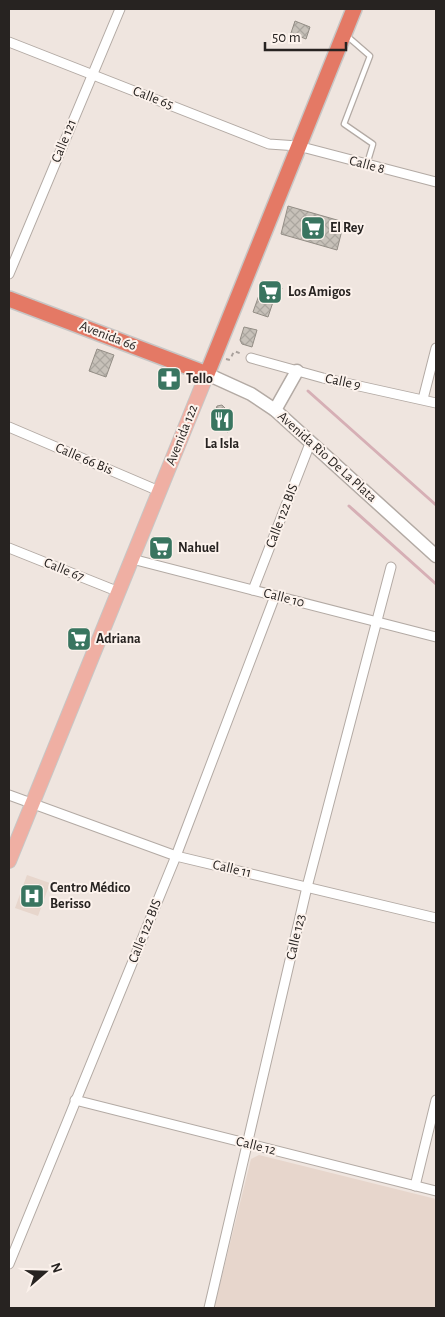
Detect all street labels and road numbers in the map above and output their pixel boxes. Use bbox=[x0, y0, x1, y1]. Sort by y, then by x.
street label: Calle 65 bbox=[131, 84, 175, 112]
street label: Calle 121 bbox=[49, 117, 79, 165]
street label: Calle 8 bbox=[348, 154, 386, 176]
street label: Avenida 66 bbox=[78, 319, 138, 353]
street label: Calle 9 bbox=[324, 371, 362, 393]
street label: Avenida 122 bbox=[163, 403, 201, 467]
street label: Avenida Rìo De La Plata bbox=[275, 409, 379, 505]
street label: Calle 66 Bis bbox=[53, 441, 115, 477]
street label: Calle 122 BIS bbox=[263, 482, 301, 550]
street label: Calle 67 bbox=[42, 556, 86, 584]
street label: Calle 10 bbox=[262, 586, 306, 610]
street label: Calle 11 bbox=[211, 858, 253, 880]
street label: Calle 122 BIS bbox=[126, 897, 164, 965]
street label: Calle 123 bbox=[284, 913, 308, 961]
street label: Calle 12 bbox=[235, 1134, 277, 1158]

